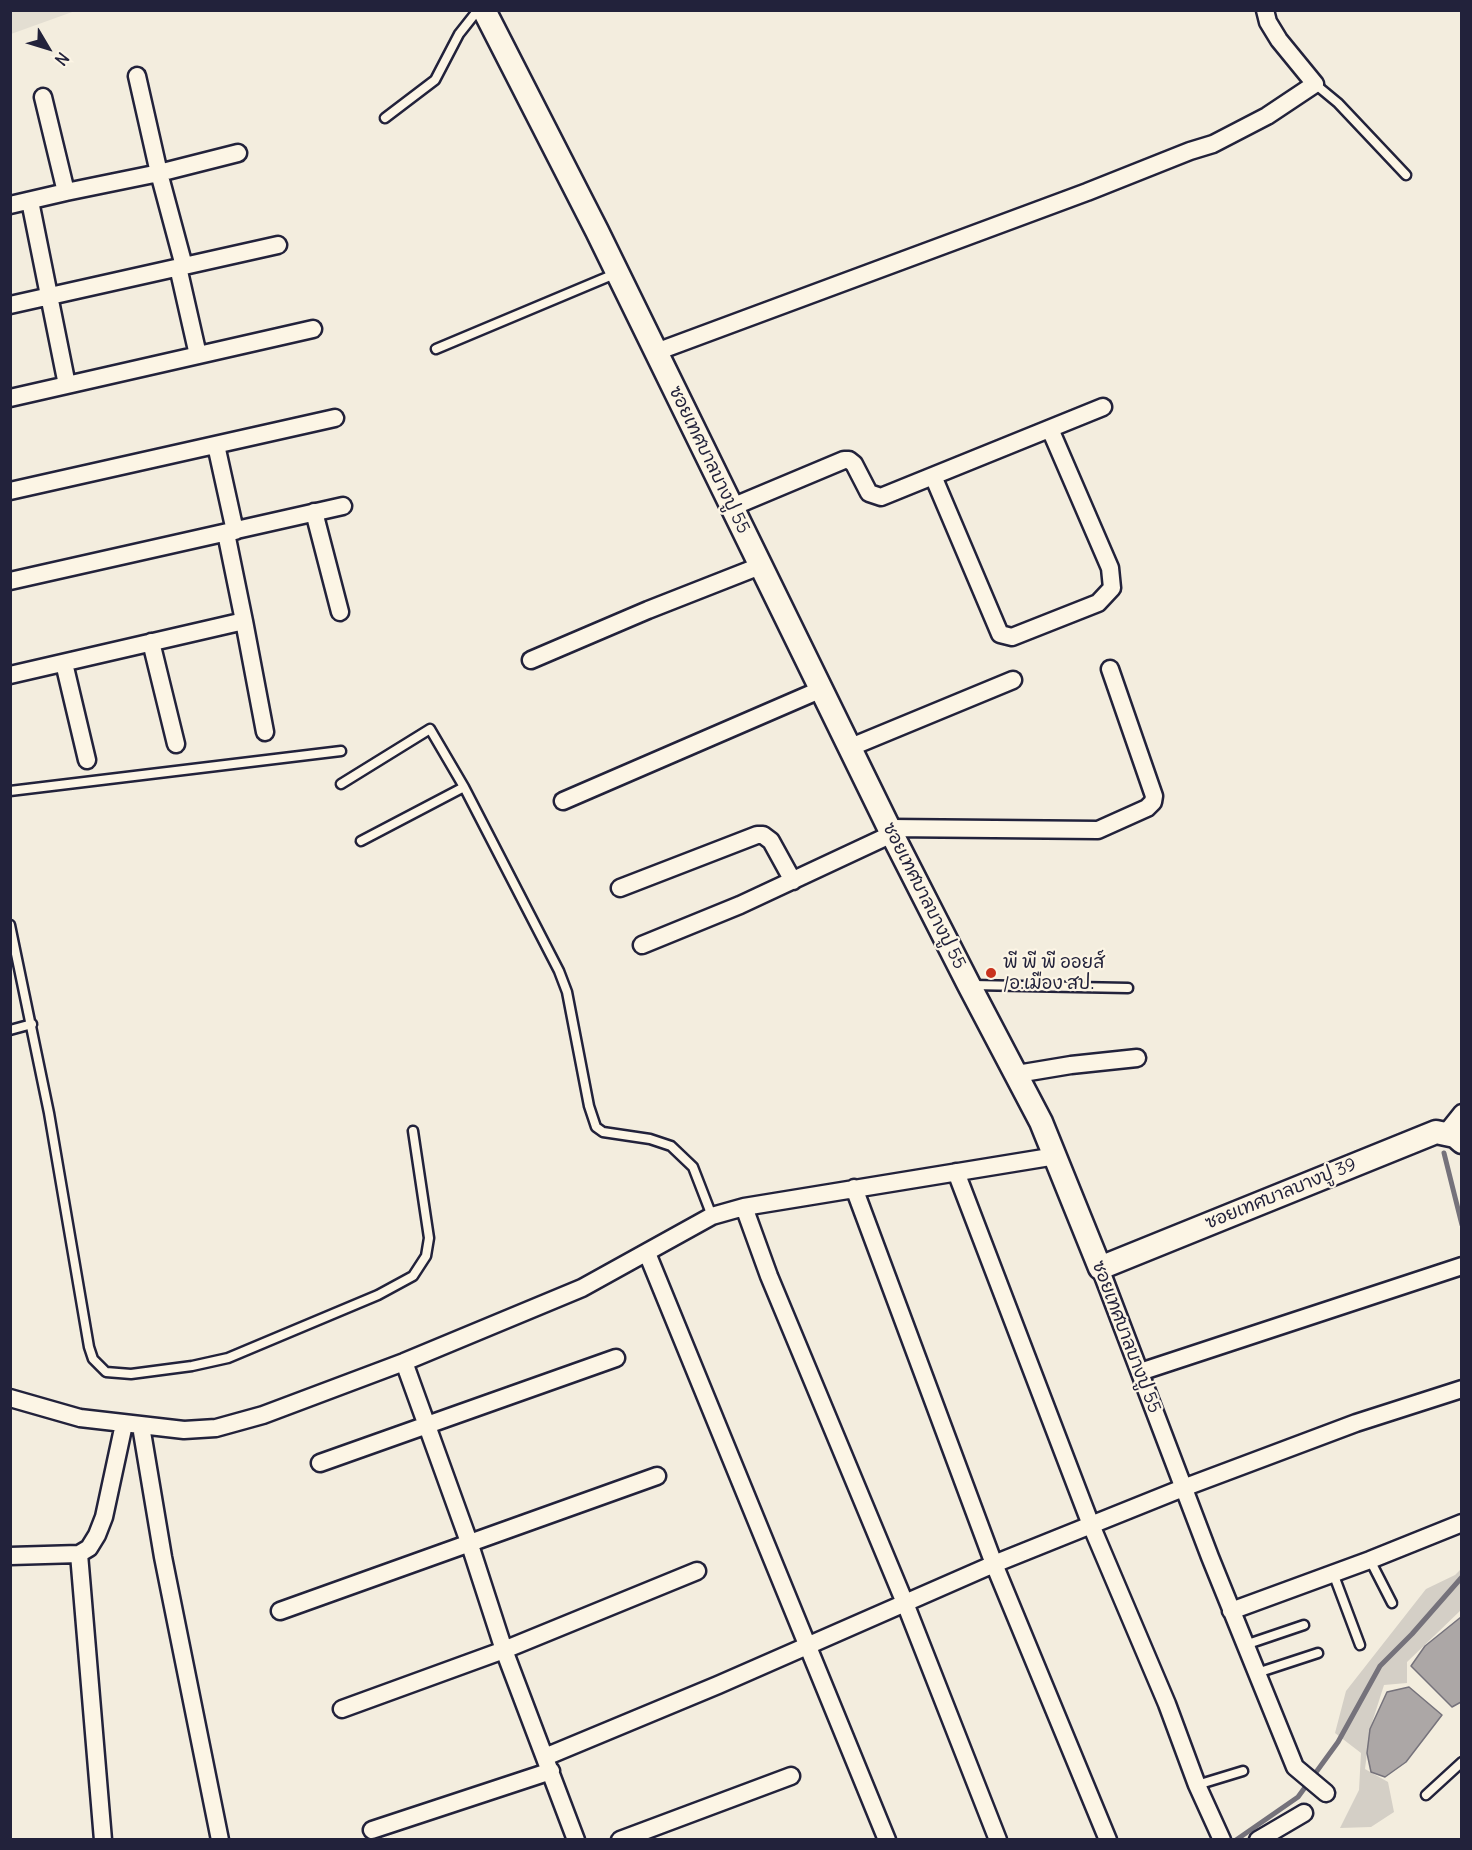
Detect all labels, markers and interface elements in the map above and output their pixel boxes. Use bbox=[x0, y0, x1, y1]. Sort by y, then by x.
north arrow bbox=[18, 18, 78, 78]
text: N bbox=[51, 49, 73, 70]
street label: ซอยเทศบาลบางปู 55 bbox=[664, 383, 754, 537]
street label: ซอยเทศบาลบางปู 55 bbox=[878, 819, 970, 973]
place label: พี พี พี ออยส์ /อ.เมือง สป. bbox=[1003, 952, 1104, 994]
marker: พี พี พี ออยส์ /อ.เมือง สป. bbox=[984, 966, 998, 980]
street label: ซอยเทศบาลบางปู 39 bbox=[1202, 1154, 1360, 1234]
street label: ซอยเทศบาลบางปู 55 bbox=[1087, 1258, 1165, 1416]

